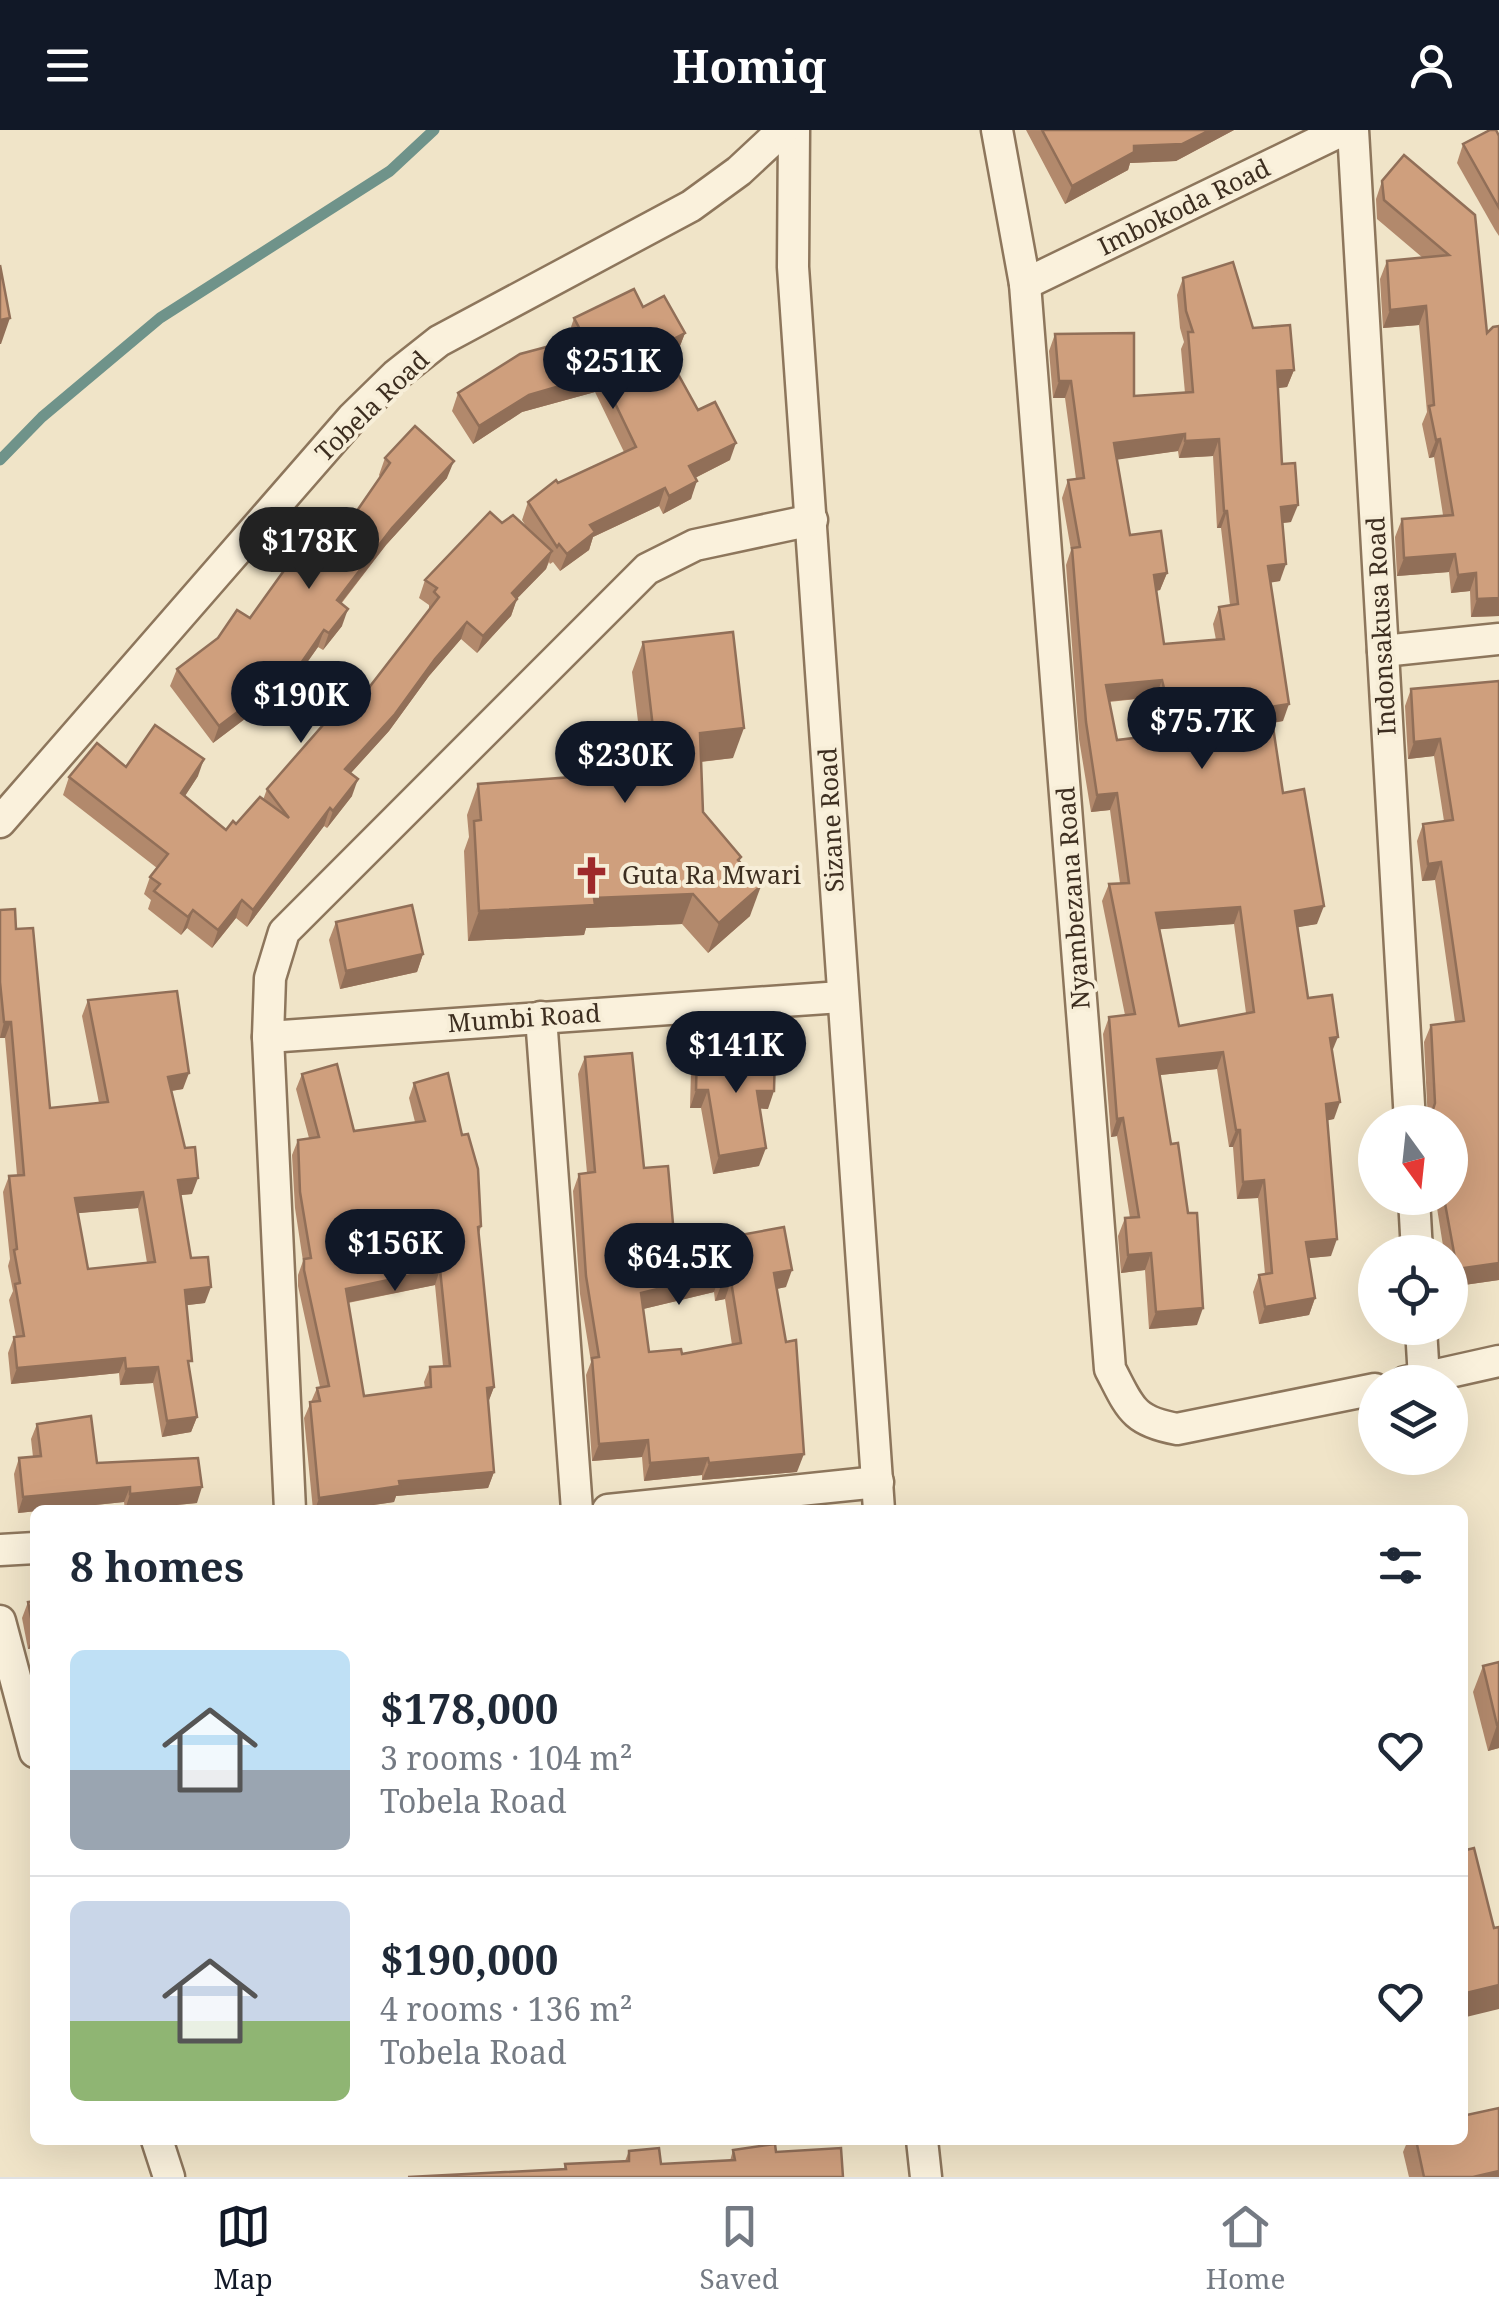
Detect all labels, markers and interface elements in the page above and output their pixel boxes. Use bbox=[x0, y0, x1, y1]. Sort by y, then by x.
text: Homiq bbox=[673, 35, 826, 96]
icon: menu bbox=[40, 38, 95, 93]
icon: person bbox=[1404, 38, 1459, 93]
street label: Imbokoda Road bbox=[1092, 150, 1275, 262]
pin: $251K bbox=[543, 327, 683, 412]
text: $251K bbox=[565, 338, 661, 381]
street label: Tobela Road bbox=[307, 342, 436, 468]
pin: $178K bbox=[239, 507, 379, 592]
street label: Indonsakusa Road bbox=[1357, 516, 1403, 736]
text: $178K bbox=[261, 518, 357, 561]
pin: $190K bbox=[231, 661, 371, 746]
text: $190K bbox=[253, 672, 349, 715]
pin: $75.7K bbox=[1121, 687, 1283, 772]
text: $75.7K bbox=[1149, 698, 1255, 741]
pin: $230K bbox=[555, 721, 695, 806]
text: $230K bbox=[577, 732, 673, 775]
street label: Sizane Road bbox=[809, 747, 851, 893]
street label: Nyambezana Road bbox=[1047, 785, 1097, 1011]
church icon: Guta Ra Mwari bbox=[571, 854, 613, 896]
place label: Guta Ra Mwari bbox=[622, 857, 801, 891]
street label: Mumbi Road bbox=[446, 995, 601, 1039]
pin: $141K bbox=[666, 1011, 806, 1096]
text: $141K bbox=[688, 1022, 784, 1065]
north arrow bbox=[1358, 1105, 1468, 1215]
map controls bbox=[1358, 1105, 1468, 1475]
pin: $156K bbox=[325, 1209, 465, 1294]
text: $156K bbox=[347, 1220, 443, 1263]
pin: $64.5K bbox=[598, 1223, 760, 1308]
text: $64.5K bbox=[626, 1234, 732, 1277]
button: locate bbox=[1358, 1235, 1468, 1345]
button: layers bbox=[1358, 1365, 1468, 1475]
text: 8 homes bbox=[70, 1537, 244, 1594]
icon: filters bbox=[1373, 1538, 1428, 1593]
text: $178,000 bbox=[380, 1679, 558, 1736]
icon: home bbox=[150, 1690, 270, 1810]
icon: heart bbox=[1373, 1723, 1428, 1778]
text: 3 rooms · 104 m² bbox=[380, 1736, 633, 1779]
text: Tobela Road bbox=[380, 1779, 567, 1822]
text: $190,000 bbox=[380, 1930, 558, 1987]
icon: home bbox=[150, 1941, 270, 2061]
icon: heart bbox=[1373, 1974, 1428, 2029]
text: 4 rooms · 136 m² bbox=[380, 1987, 633, 2030]
text: Tobela Road bbox=[380, 2030, 567, 2073]
tab: Map bbox=[213, 2199, 273, 2297]
tab: Saved bbox=[700, 2199, 779, 2297]
tab: Home bbox=[1206, 2199, 1286, 2297]

